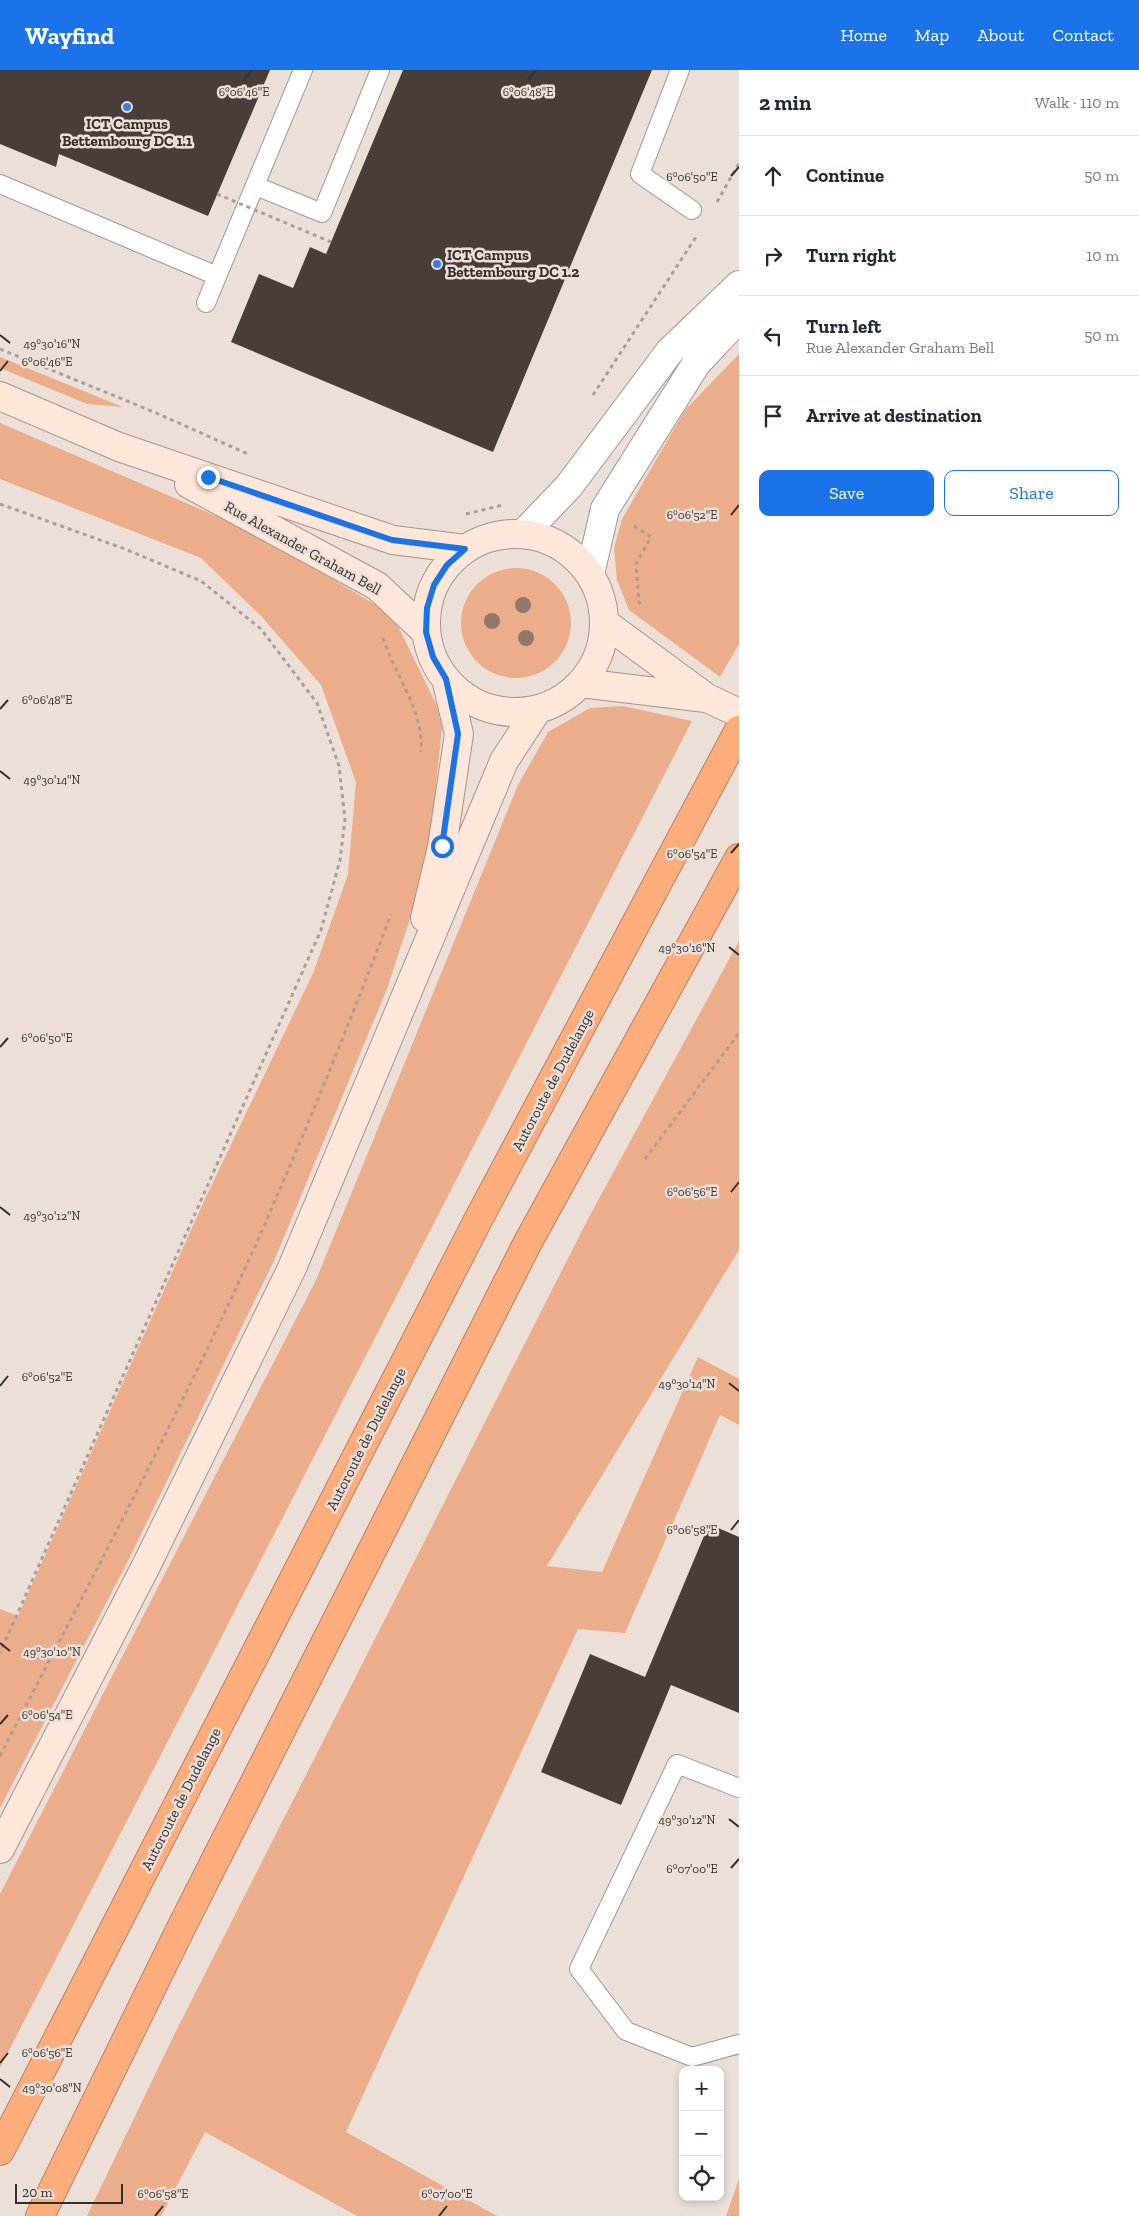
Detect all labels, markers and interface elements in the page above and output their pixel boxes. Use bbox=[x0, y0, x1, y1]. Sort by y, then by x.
text: Wayfind bbox=[25, 21, 114, 50]
text: Home bbox=[840, 24, 887, 46]
text: Map bbox=[915, 24, 949, 46]
text: About bbox=[977, 24, 1024, 46]
text: Contact bbox=[1052, 24, 1114, 46]
text: 6°06'46"E bbox=[219, 85, 269, 99]
text: 6°06'48"E bbox=[503, 85, 553, 99]
text: 2 min bbox=[759, 90, 811, 115]
text: Walk · 110 m bbox=[1035, 93, 1119, 112]
marker: ICT Campus Bettembourg DC 1.1 bbox=[121, 101, 133, 113]
place label: ICT Campus Bettembourg DC 1.1 bbox=[62, 115, 192, 150]
icon: ahead bbox=[759, 162, 787, 190]
text: Continue bbox=[806, 164, 884, 187]
text: 50 m bbox=[1084, 166, 1119, 185]
text: 6°06'50"E bbox=[666, 170, 718, 184]
icon: right bbox=[759, 242, 787, 270]
text: Turn right bbox=[806, 244, 896, 267]
place label: ICT Campus Bettembourg DC 1.2 bbox=[447, 246, 579, 281]
text: 10 m bbox=[1086, 246, 1119, 265]
marker: ICT Campus Bettembourg DC 1.2 bbox=[431, 258, 443, 270]
text: Turn left bbox=[806, 315, 881, 338]
icon: left bbox=[759, 322, 787, 350]
text: 50 m bbox=[1084, 326, 1119, 345]
text: 49°30'16"N bbox=[24, 337, 81, 351]
text: Rue Alexander Graham Bell bbox=[806, 338, 994, 357]
text: 6°06'46"E bbox=[22, 355, 72, 369]
icon: arrive bbox=[759, 402, 787, 430]
text: Arrive at destination bbox=[806, 404, 982, 427]
route end bbox=[197, 466, 220, 489]
button: Save bbox=[759, 470, 934, 516]
button: Share bbox=[944, 470, 1119, 516]
street label: Rue Alexander Graham Bell bbox=[221, 497, 385, 599]
text: 6°06'52"E bbox=[667, 508, 717, 522]
text: 6°06'48"E bbox=[22, 693, 72, 707]
text: 49°30'14"N bbox=[24, 773, 81, 787]
route start bbox=[431, 835, 454, 858]
text: 6°06'54"E bbox=[667, 847, 717, 861]
text: 49°30'16"N bbox=[659, 941, 716, 955]
street label: Autoroute de Dudelange bbox=[508, 1006, 598, 1154]
text: 6°06'50"E bbox=[21, 1031, 73, 1045]
text: 6°06'56"E bbox=[667, 1185, 717, 1199]
text: 49°30'12"N bbox=[24, 1209, 81, 1223]
street label: Autoroute de Dudelange bbox=[322, 1365, 410, 1513]
text: 6°06'52"E bbox=[22, 1370, 72, 1384]
text: 49°30'14"N bbox=[659, 1377, 716, 1391]
text: 6°06'58"E bbox=[667, 1523, 717, 1537]
text: 49°30'10"N bbox=[23, 1645, 81, 1659]
text: 6°06'54"E bbox=[22, 1708, 72, 1722]
street label: Autoroute de Dudelange bbox=[137, 1725, 225, 1873]
text: 49°30'12"N bbox=[659, 1813, 716, 1827]
text: 6°07'00"E bbox=[666, 1862, 718, 1876]
text: 6°06'56"E bbox=[22, 2046, 72, 2060]
map controls bbox=[679, 2066, 724, 2201]
button: + bbox=[679, 2066, 724, 2111]
text: 49°30'08"N bbox=[22, 2081, 82, 2095]
button: − bbox=[679, 2111, 724, 2156]
button: locate bbox=[679, 2156, 724, 2201]
scale bar bbox=[15, 2181, 122, 2204]
text: 20 m bbox=[22, 2184, 53, 2201]
text: 6°06'58"E bbox=[138, 2187, 188, 2201]
text: 6°07'00"E bbox=[421, 2187, 473, 2201]

